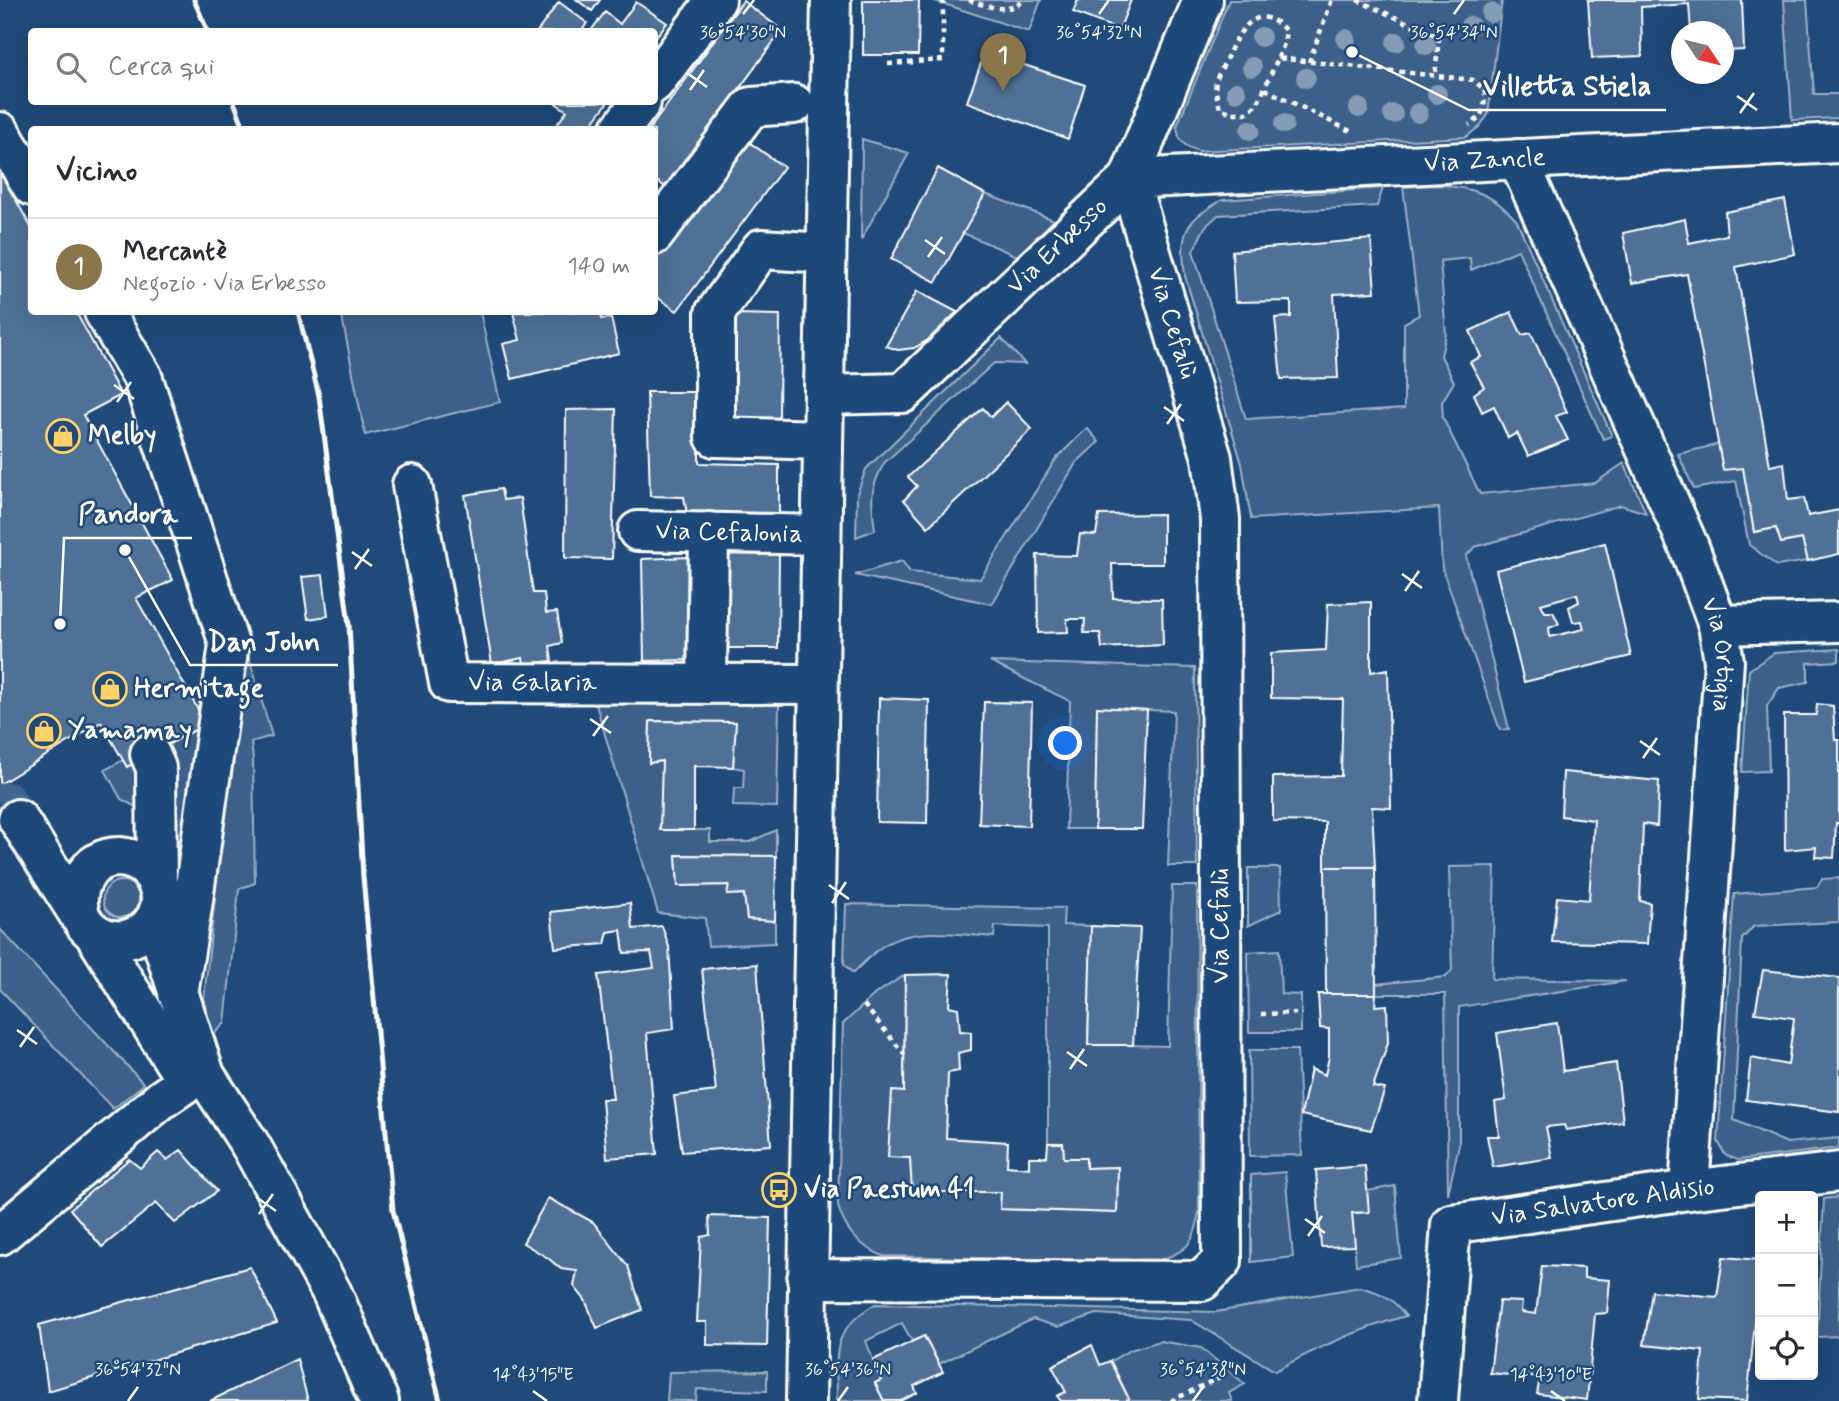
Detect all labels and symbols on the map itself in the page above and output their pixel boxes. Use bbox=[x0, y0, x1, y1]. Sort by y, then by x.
text: 36°54'30"N bbox=[700, 21, 786, 45]
text: 36°54'32"N bbox=[1056, 21, 1142, 45]
text: 36°54'34"N bbox=[1410, 21, 1498, 45]
north arrow bbox=[1671, 21, 1734, 84]
pin: 1 bbox=[980, 33, 1026, 91]
callout: Villetta Stiela bbox=[1469, 61, 1666, 110]
text: Villetta Stiela bbox=[1483, 69, 1651, 106]
street label: Via Zancle bbox=[1423, 141, 1546, 181]
street label: Via Erbesso bbox=[1000, 190, 1116, 303]
street label: Via Cefalù bbox=[1139, 263, 1205, 383]
shop icon: Melby bbox=[44, 417, 82, 455]
place label: Melby bbox=[88, 419, 156, 453]
callout: Pandora bbox=[64, 489, 192, 538]
text: Pandora bbox=[78, 497, 179, 534]
street label: Via Cefalonia bbox=[655, 514, 803, 552]
street label: Via Ortigia bbox=[1692, 593, 1742, 713]
callout: Dan John bbox=[190, 616, 338, 665]
text: Dan John bbox=[208, 625, 320, 662]
street label: Via Galaria bbox=[468, 666, 597, 700]
shop icon: Hermitage bbox=[91, 670, 129, 708]
place label: Hermitage bbox=[134, 672, 264, 709]
shop icon: Yamamay bbox=[25, 712, 63, 750]
place label: Yamamay bbox=[68, 714, 192, 748]
your location bbox=[1048, 726, 1082, 760]
street label: Via Cefalù bbox=[1204, 869, 1238, 983]
street label: Via Salvatore Aldisio bbox=[1489, 1170, 1716, 1235]
bus stop icon: Via Paestum 41 bbox=[760, 1171, 798, 1209]
place label: Via Paestum 41 bbox=[804, 1173, 974, 1207]
text: 36°54'32"N bbox=[95, 1358, 181, 1382]
text: 36°54'36"N bbox=[805, 1358, 891, 1382]
text: 36°54'38"N bbox=[1160, 1358, 1246, 1382]
text: 14°43'15"E bbox=[492, 1363, 574, 1387]
text: 14°43'10"E bbox=[1510, 1363, 1592, 1387]

